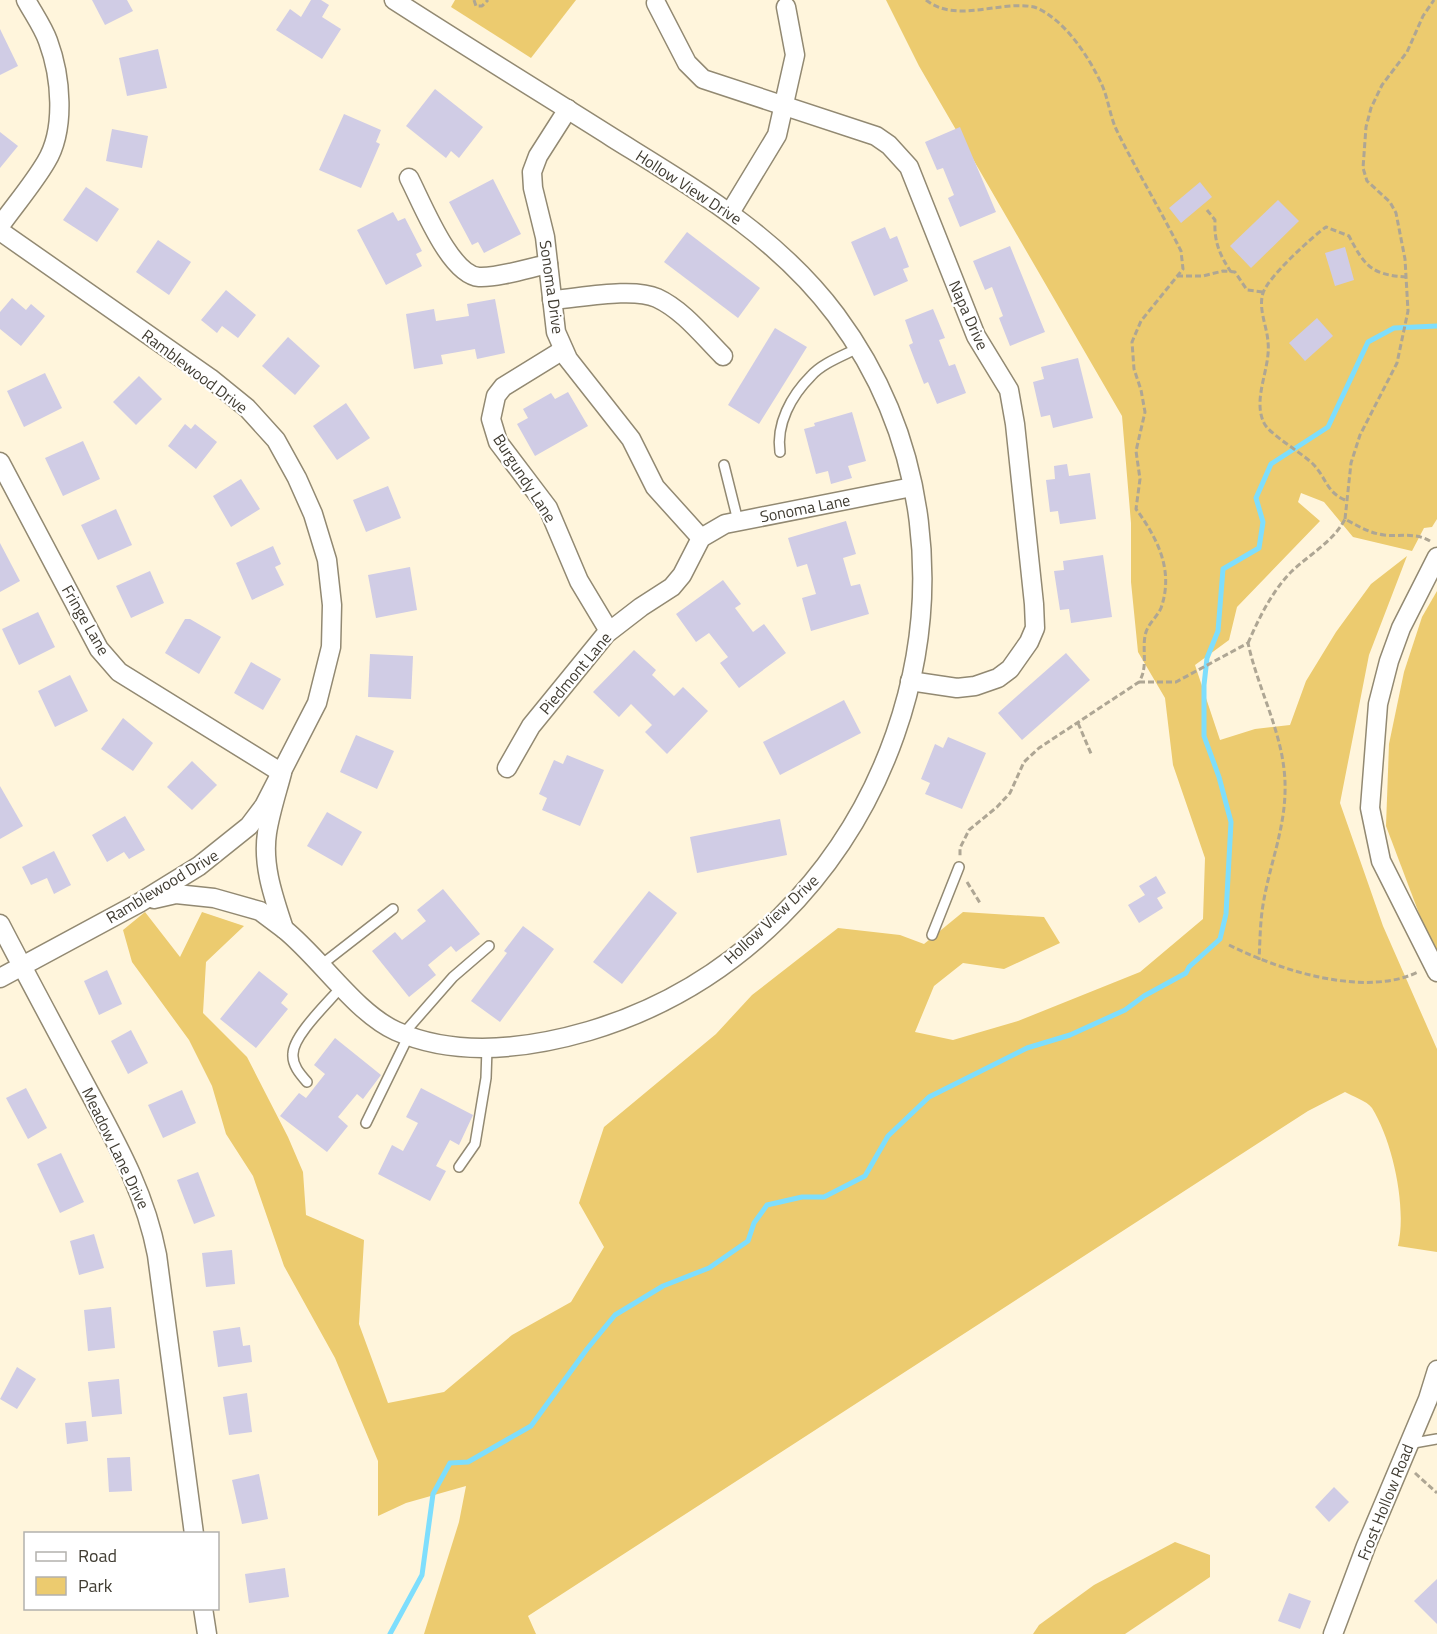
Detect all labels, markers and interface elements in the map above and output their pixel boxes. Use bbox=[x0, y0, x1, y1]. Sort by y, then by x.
street label: Hollow View Drive bbox=[631, 144, 747, 230]
street label: Sonoma Drive bbox=[534, 239, 570, 335]
street label: Napa Drive bbox=[943, 276, 995, 354]
street label: Ramblewood Drive bbox=[137, 323, 253, 419]
street label: Burgundy Lane bbox=[487, 429, 563, 527]
street label: Sonoma Lane bbox=[758, 487, 852, 529]
street label: Fringe Lane bbox=[56, 580, 116, 660]
street label: Piedmont Lane bbox=[533, 626, 617, 720]
street label: Ramblewood Drive bbox=[101, 843, 223, 929]
street label: Hollow View Drive bbox=[718, 869, 824, 969]
street label: Meadow Lane Drive bbox=[76, 1083, 156, 1213]
street label: Frost Hollow Road bbox=[1351, 1440, 1419, 1564]
legend bbox=[24, 1532, 219, 1610]
text: Road bbox=[78, 1542, 117, 1569]
text: Park bbox=[78, 1572, 113, 1599]

